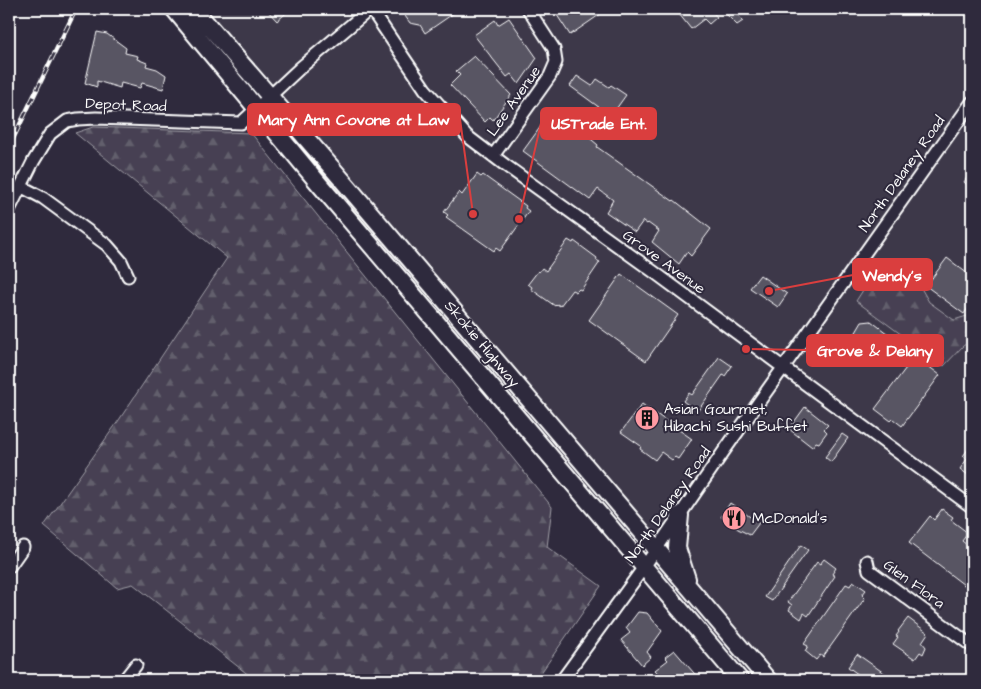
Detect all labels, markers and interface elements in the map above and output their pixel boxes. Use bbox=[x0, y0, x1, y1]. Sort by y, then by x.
street label: Lee Avenue bbox=[482, 62, 546, 140]
street label: Depot Road bbox=[85, 93, 167, 117]
callout: Mary Ann Covone at Law bbox=[248, 104, 460, 135]
callout: USTrade Ent. bbox=[541, 108, 656, 139]
text: Mary Ann Covone at Law bbox=[258, 109, 450, 132]
street label: North Delaney Road bbox=[854, 111, 951, 237]
text: USTrade Ent. bbox=[551, 113, 647, 135]
street label: Grove Avenue bbox=[618, 225, 710, 299]
callout: Wendy's bbox=[853, 259, 932, 290]
text: Wendy's bbox=[861, 265, 922, 288]
street label: Skokie Highway bbox=[439, 296, 525, 393]
callout: Grove & Delany bbox=[807, 335, 943, 366]
text: Grove & Delany bbox=[817, 340, 933, 363]
place label: Asian Gourmet, Hibachi Sushi Buffet bbox=[664, 399, 807, 437]
building icon: Asian Gourmet, Hibachi Sushi Buffet bbox=[634, 405, 660, 431]
street label: North Delaney Road bbox=[620, 442, 717, 568]
restaurant icon: McDonald's bbox=[721, 505, 747, 531]
place label: McDonald's bbox=[752, 508, 828, 529]
street label: Glen Flora bbox=[879, 555, 949, 614]

